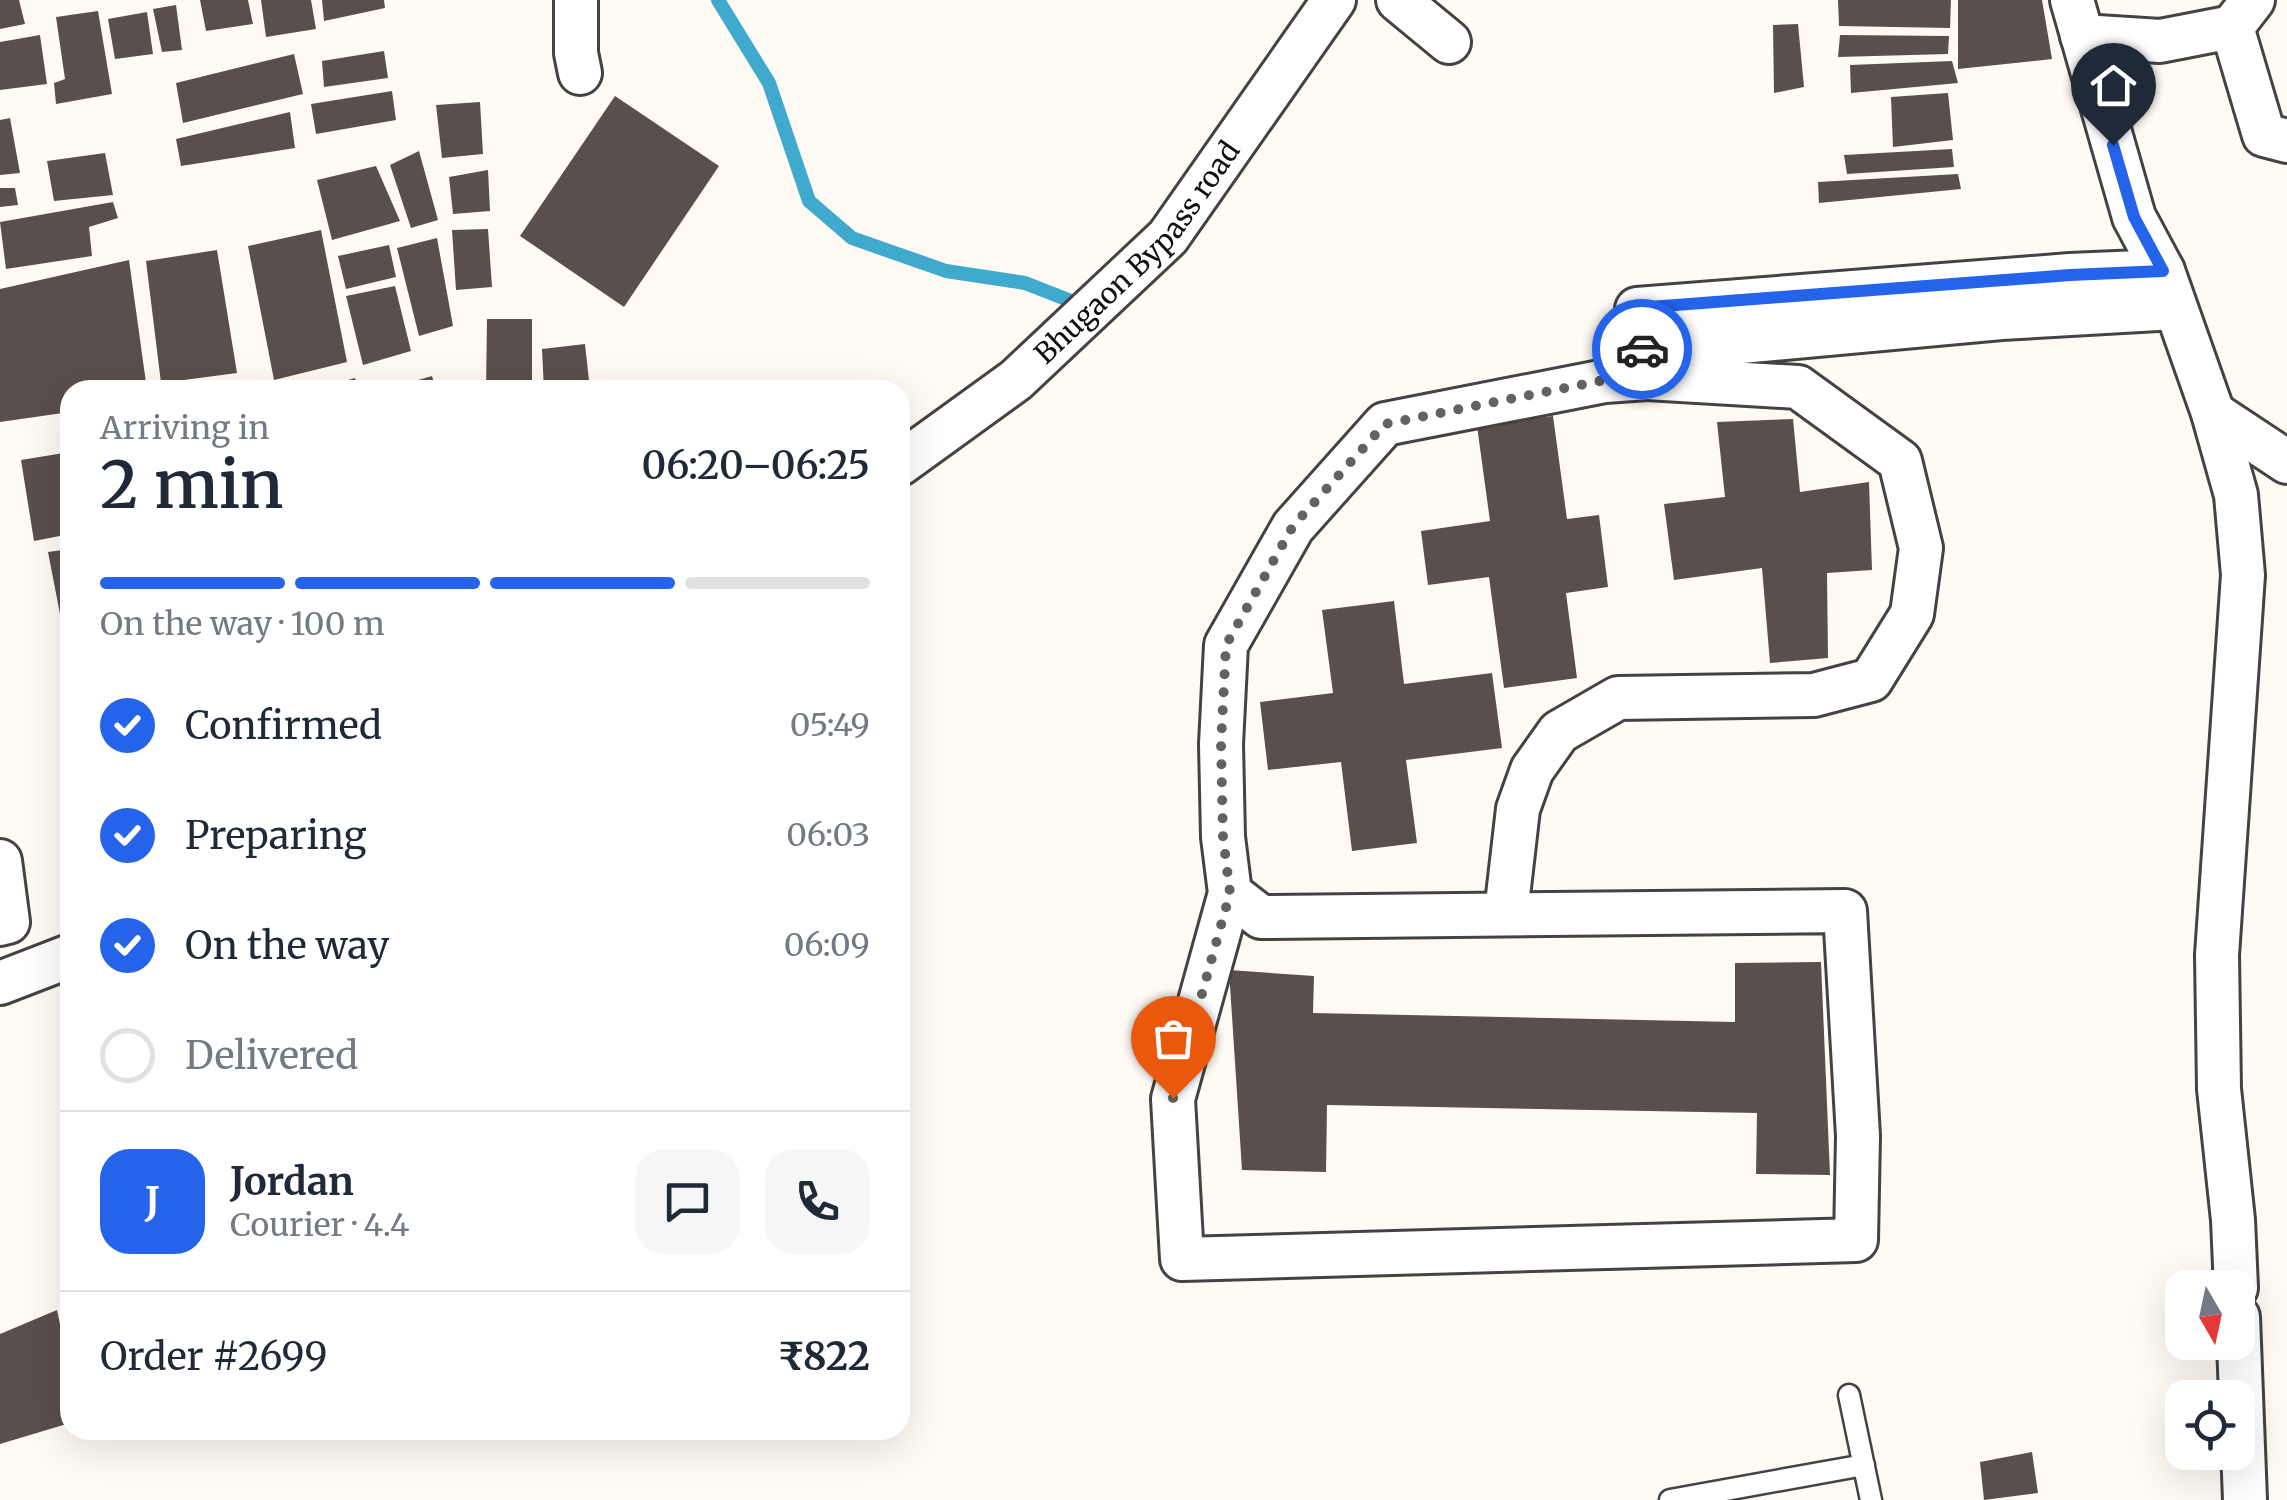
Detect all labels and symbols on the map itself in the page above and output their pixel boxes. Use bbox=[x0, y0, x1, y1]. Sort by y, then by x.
pin bbox=[2071, 43, 2156, 146]
street label: Bhugaon Bypass road bbox=[1027, 134, 1248, 371]
courier bbox=[1592, 299, 1692, 399]
pin bbox=[1131, 996, 1216, 1099]
north arrow bbox=[2165, 1270, 2255, 1360]

